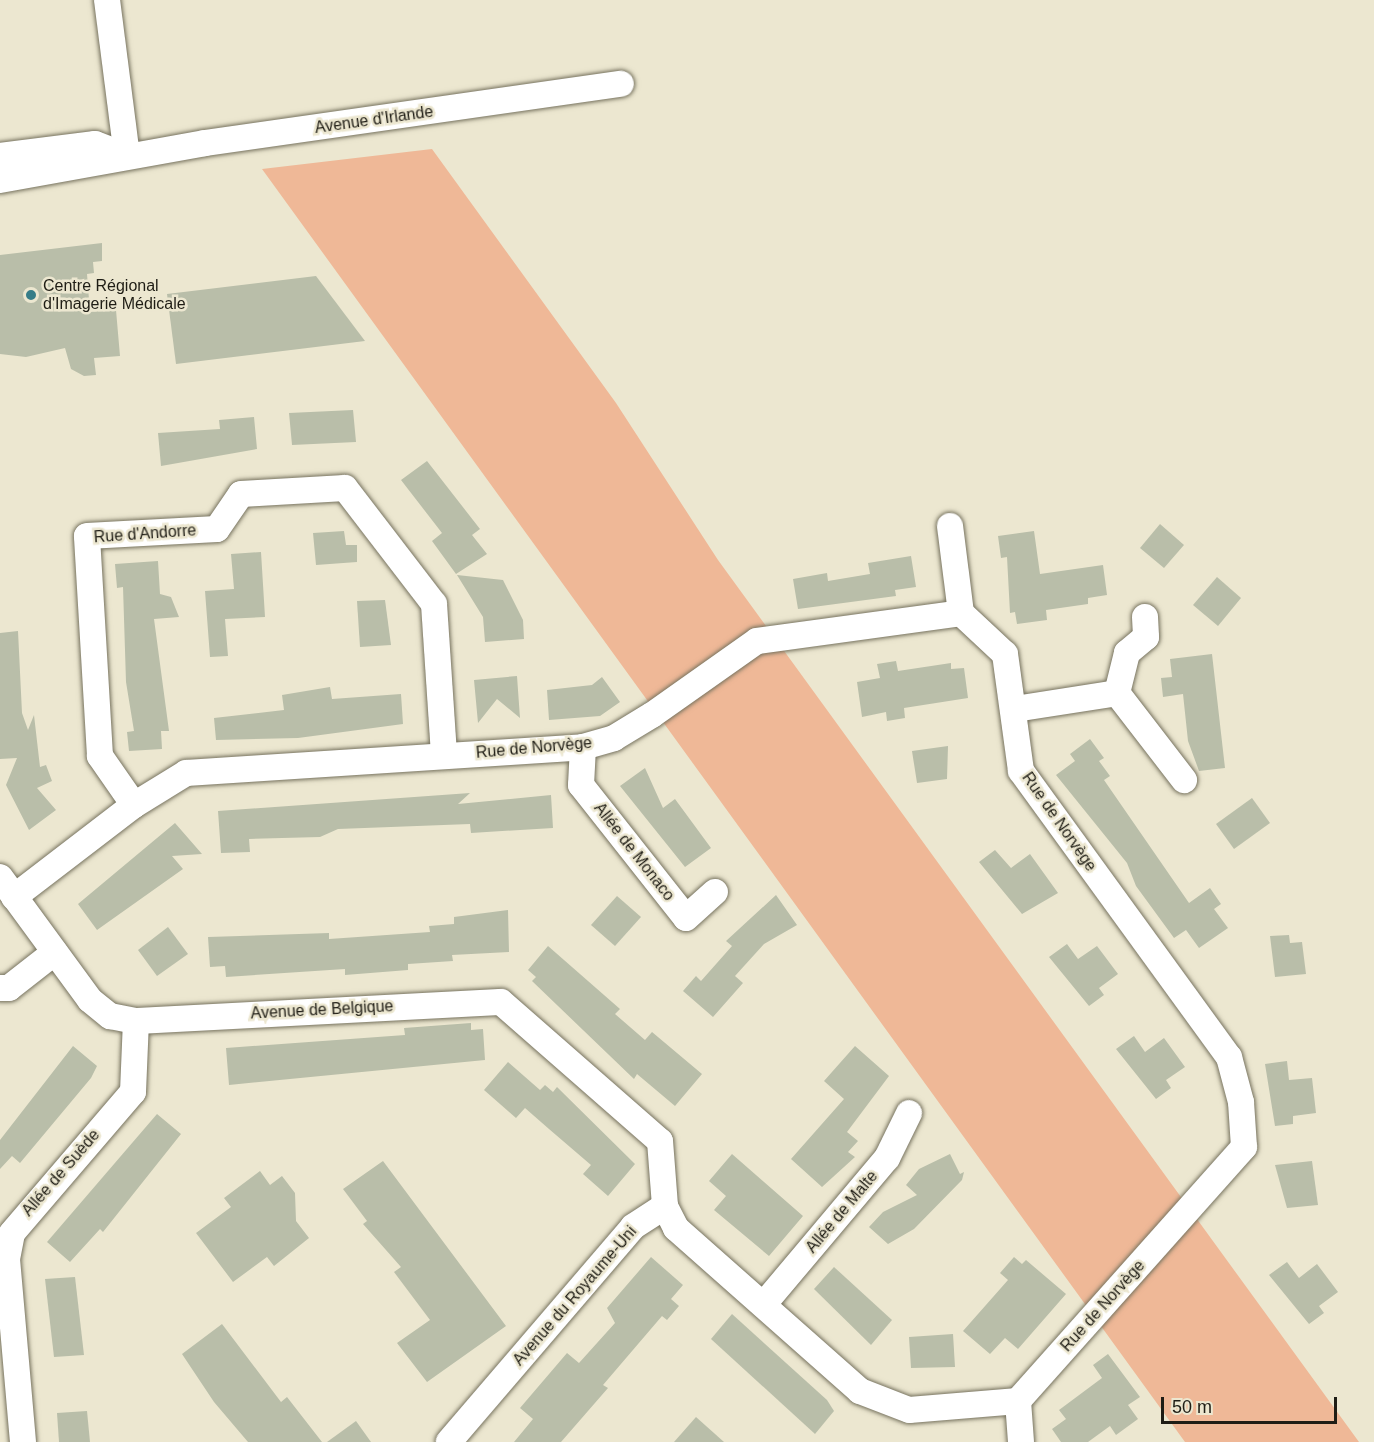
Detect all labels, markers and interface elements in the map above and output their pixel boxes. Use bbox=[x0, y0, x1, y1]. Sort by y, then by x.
street label: Avenue d'Irlande bbox=[314, 102, 434, 138]
place label: Centre Régional d'Imagerie Médicale bbox=[43, 276, 186, 314]
marker: Centre Régional d'Imagerie Médicale bbox=[24, 288, 38, 302]
street label: Rue d'Andorre bbox=[93, 521, 197, 547]
street label: Rue de Norvège bbox=[475, 733, 593, 763]
street label: Rue de Norvège bbox=[1018, 769, 1100, 875]
street label: Allée de Monaco bbox=[590, 799, 678, 905]
street label: Avenue de Belgique bbox=[250, 997, 394, 1023]
street label: Allée de Suède bbox=[18, 1126, 104, 1220]
street label: Allée de Malte bbox=[802, 1167, 882, 1257]
street label: Avenue du Royaume-Uni bbox=[509, 1222, 641, 1370]
street label: Rue de Norvège bbox=[1057, 1256, 1149, 1356]
scale bar bbox=[1164, 1385, 1340, 1423]
text: 50 m bbox=[1172, 1397, 1212, 1417]

